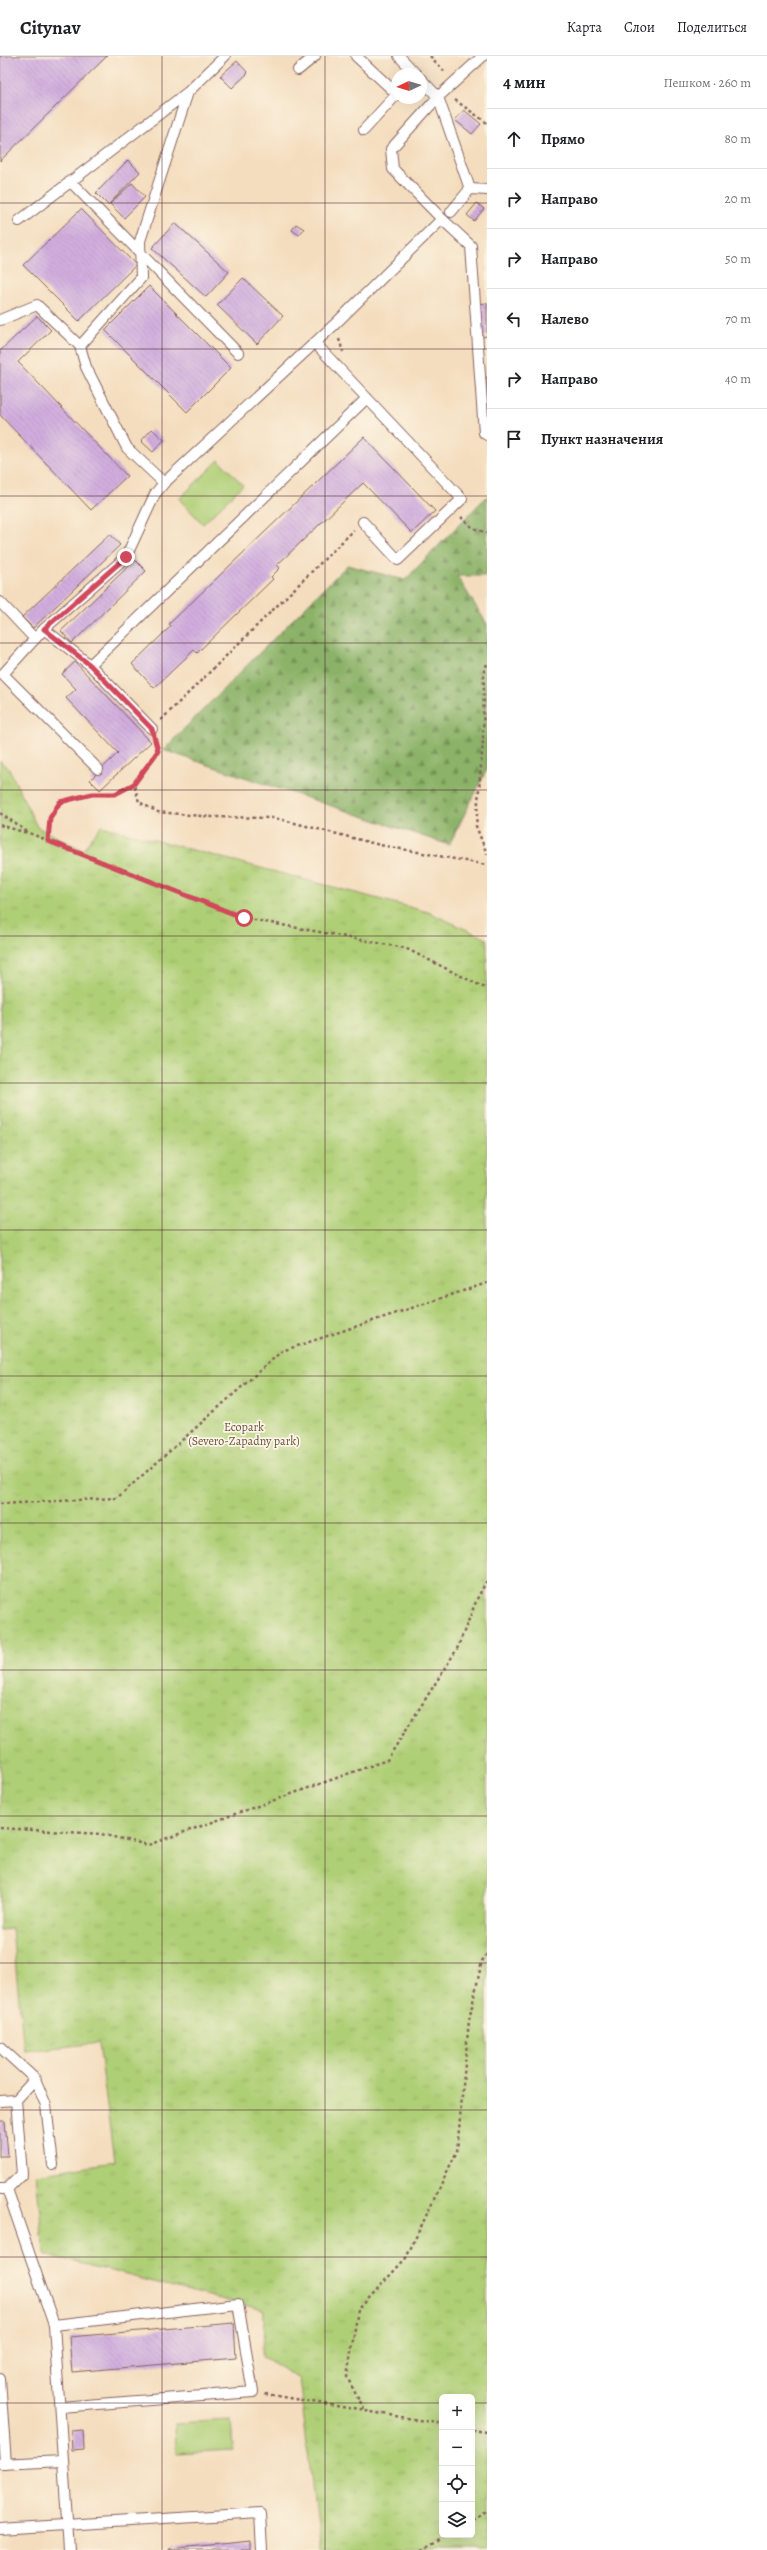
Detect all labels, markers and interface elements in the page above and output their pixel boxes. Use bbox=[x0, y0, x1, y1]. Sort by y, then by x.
text: Citynav bbox=[20, 15, 81, 41]
text: Карта bbox=[567, 18, 602, 37]
text: Слои bbox=[624, 18, 655, 37]
text: Поделиться bbox=[677, 18, 747, 37]
north arrow bbox=[391, 68, 427, 104]
text: 4 мин bbox=[503, 71, 546, 94]
text: Пешком · 260 m bbox=[663, 74, 751, 91]
icon: ahead bbox=[503, 128, 525, 150]
text: Прямо bbox=[541, 129, 585, 149]
text: 80 m bbox=[724, 130, 751, 147]
icon: right bbox=[503, 188, 525, 210]
text: Направо bbox=[541, 189, 598, 209]
text: 20 m bbox=[725, 190, 751, 207]
icon: right bbox=[503, 248, 525, 270]
text: Направо bbox=[541, 249, 598, 269]
text: 50 m bbox=[725, 250, 751, 267]
icon: left bbox=[503, 308, 525, 330]
text: Налево bbox=[541, 309, 589, 329]
text: 70 m bbox=[725, 310, 751, 327]
icon: right bbox=[503, 368, 525, 390]
text: Направо bbox=[541, 369, 598, 389]
text: 40 m bbox=[725, 370, 751, 387]
icon: arrive bbox=[503, 428, 525, 450]
text: Пункт назначения bbox=[541, 429, 663, 449]
route end bbox=[117, 548, 135, 566]
route start bbox=[235, 909, 253, 927]
park label: Ecopark (Severo-Zapadny park) bbox=[189, 1419, 299, 1449]
map controls bbox=[439, 2394, 475, 2538]
button: + bbox=[439, 2394, 475, 2430]
button: − bbox=[439, 2430, 475, 2466]
button: locate bbox=[439, 2466, 475, 2502]
button: layers bbox=[439, 2502, 475, 2538]

